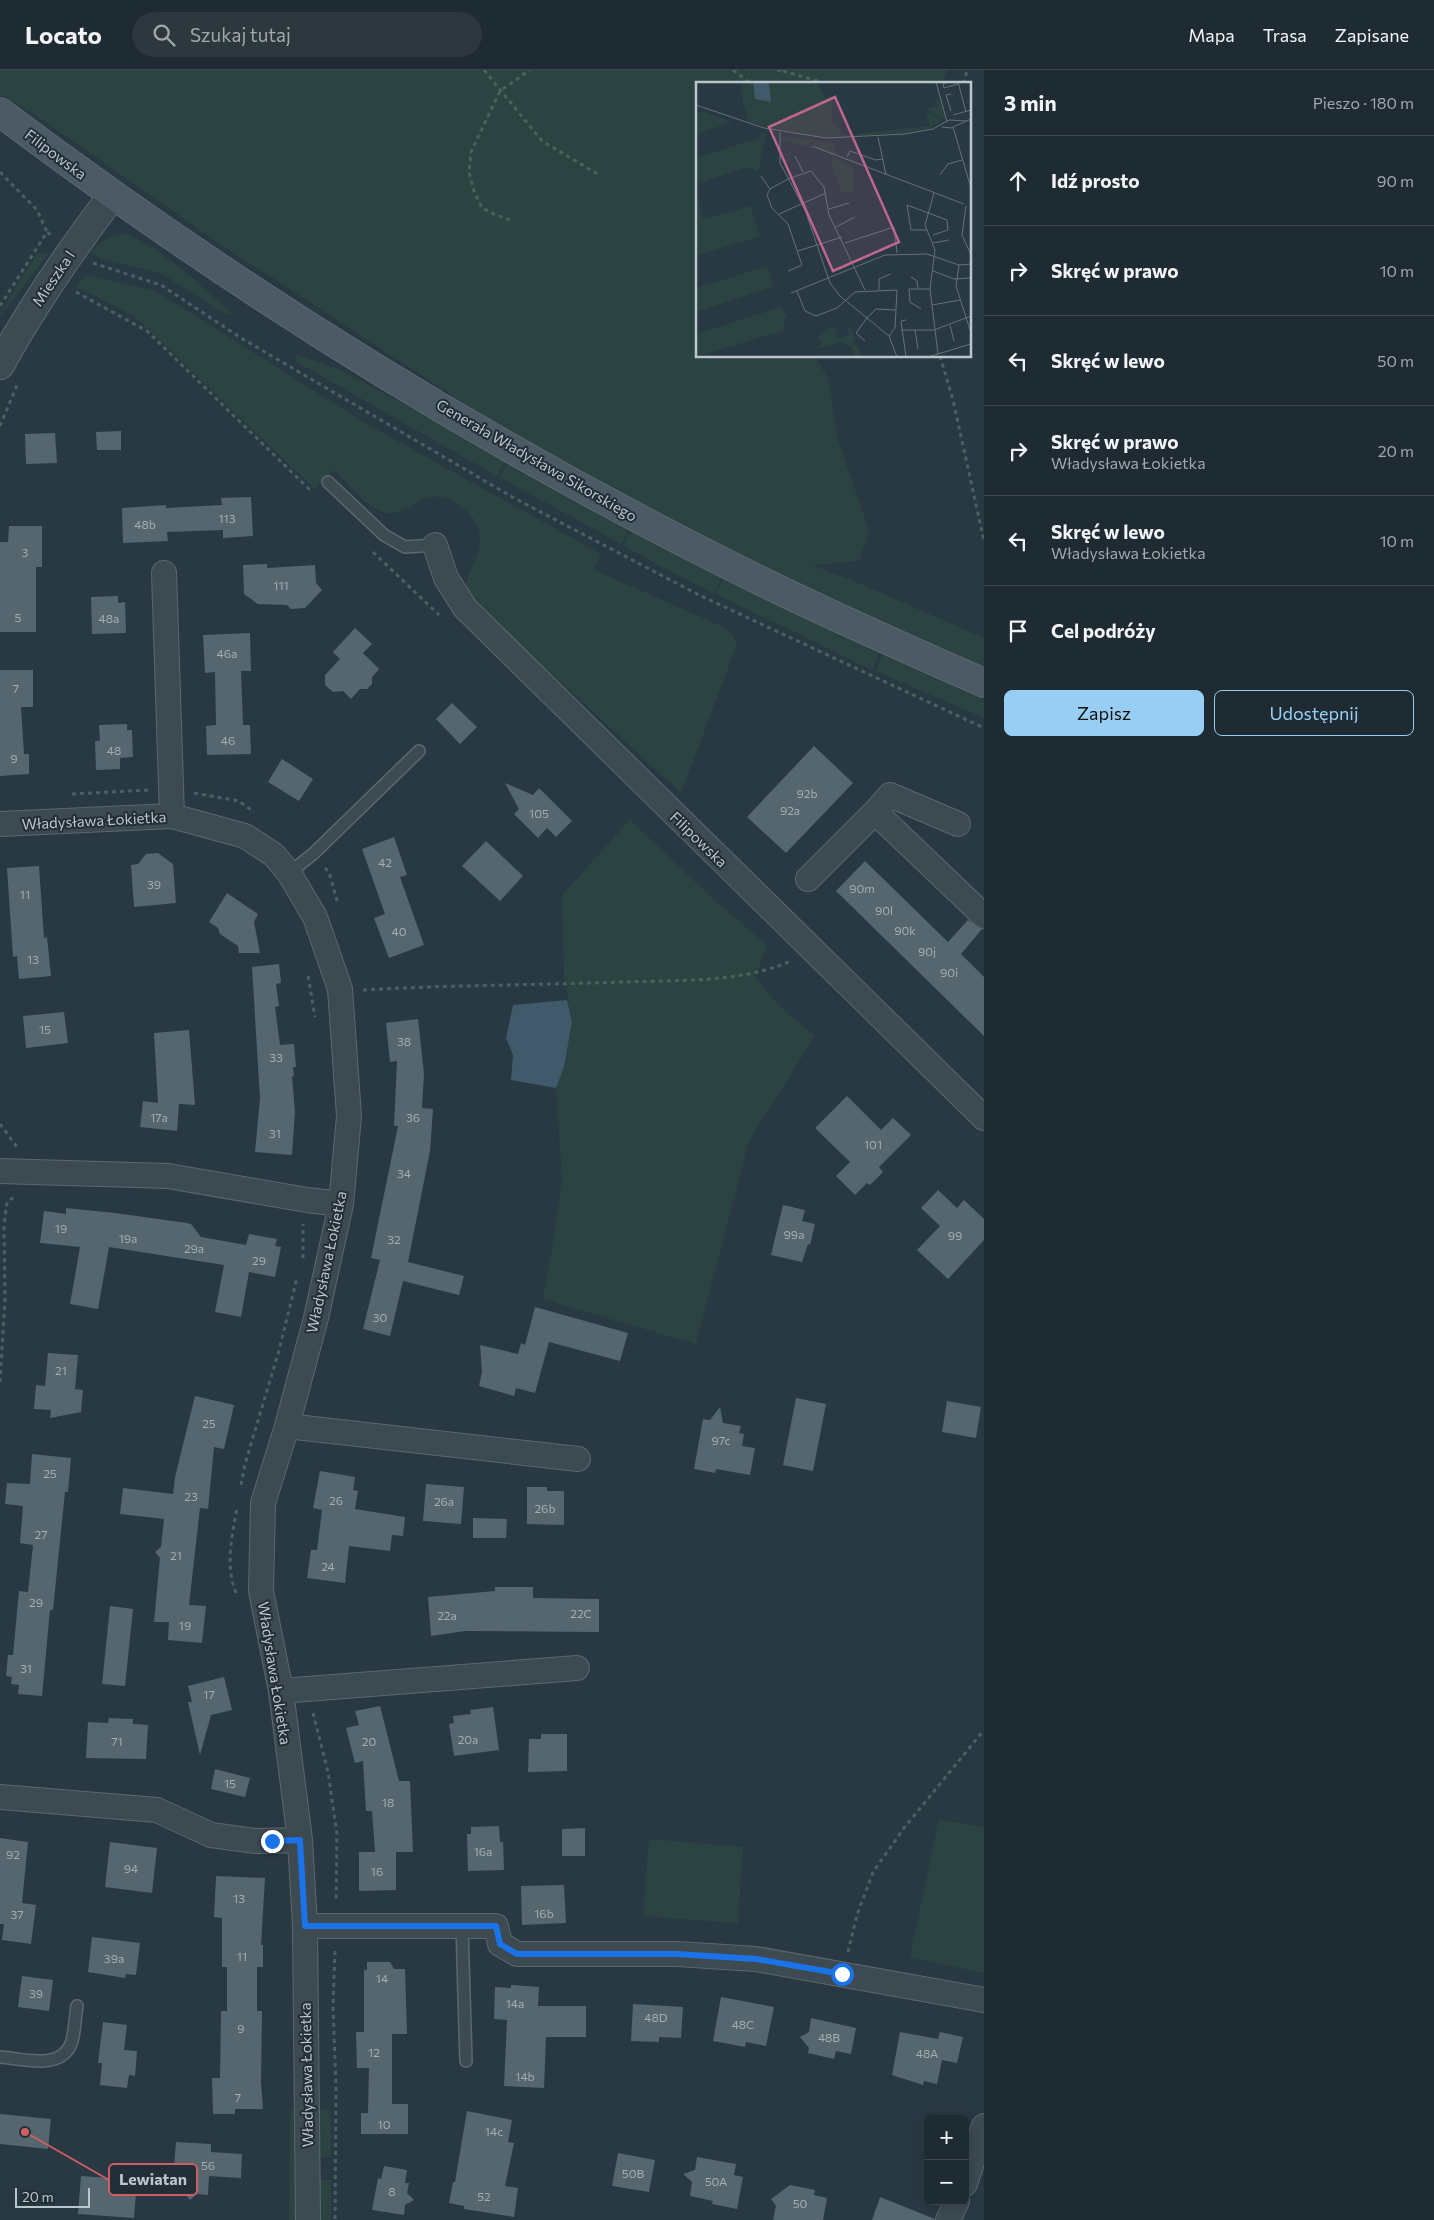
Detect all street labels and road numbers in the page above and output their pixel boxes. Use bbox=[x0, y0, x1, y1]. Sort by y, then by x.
street label: Filipowska bbox=[22, 125, 90, 183]
street label: Mieszka I bbox=[28, 247, 78, 309]
street label: Generała Władysława Sikorskiego bbox=[434, 395, 640, 525]
street label: Władysława Łokietka bbox=[21, 807, 167, 833]
street label: Filipowska bbox=[667, 807, 731, 871]
street label: Władysława Łokietka bbox=[302, 1189, 350, 1335]
street label: Władysława Łokietka bbox=[255, 1600, 295, 1746]
street label: Władysława Łokietka bbox=[296, 2002, 316, 2148]

